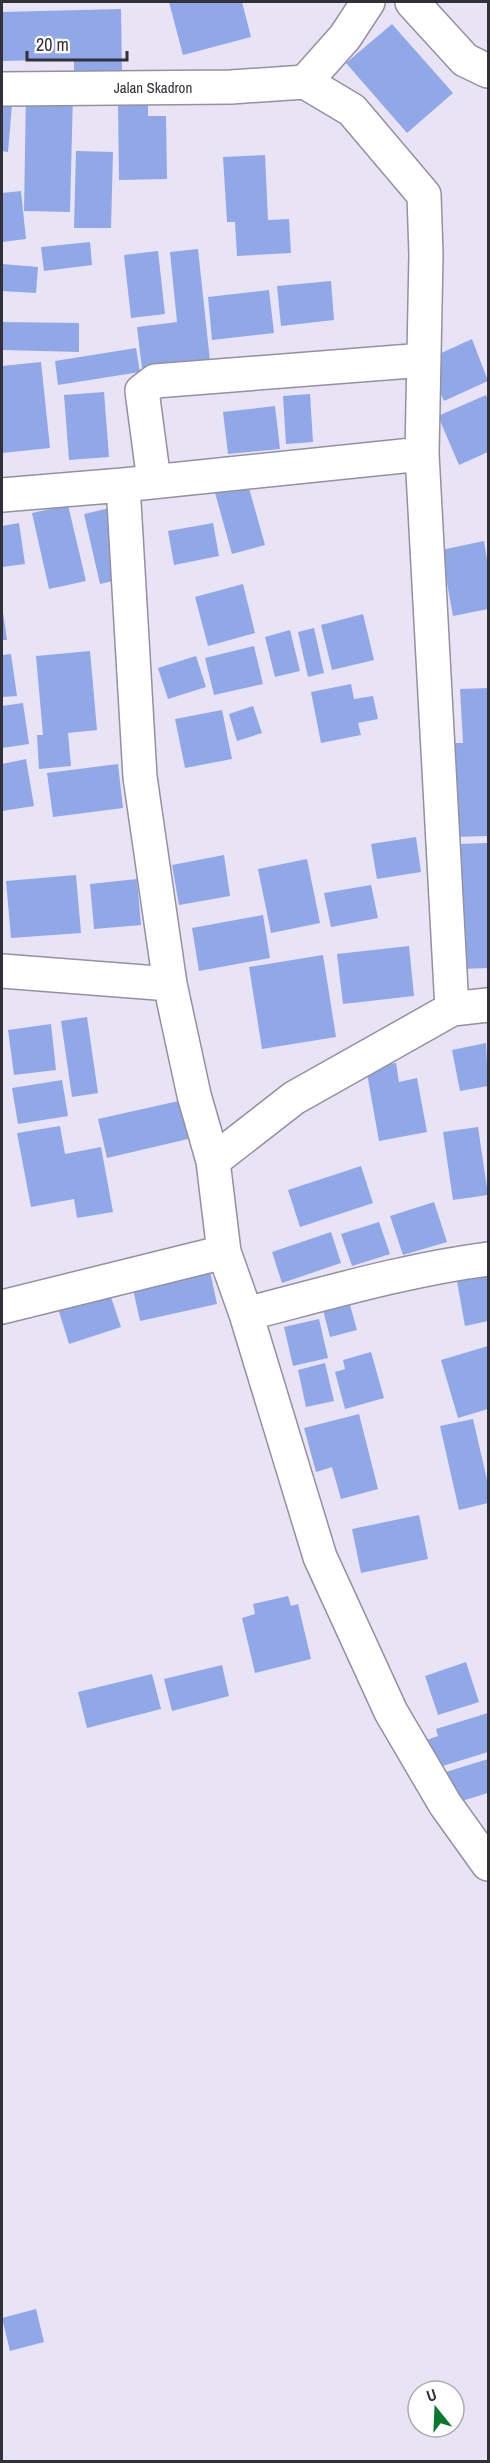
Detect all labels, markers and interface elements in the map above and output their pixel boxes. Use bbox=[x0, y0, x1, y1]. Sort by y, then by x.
scale bar bbox=[27, 24, 128, 62]
text: 20 m bbox=[36, 32, 69, 57]
street label: Jalan Skadron bbox=[114, 77, 192, 98]
north arrow bbox=[406, 2379, 466, 2439]
text: U bbox=[423, 2383, 439, 2407]

